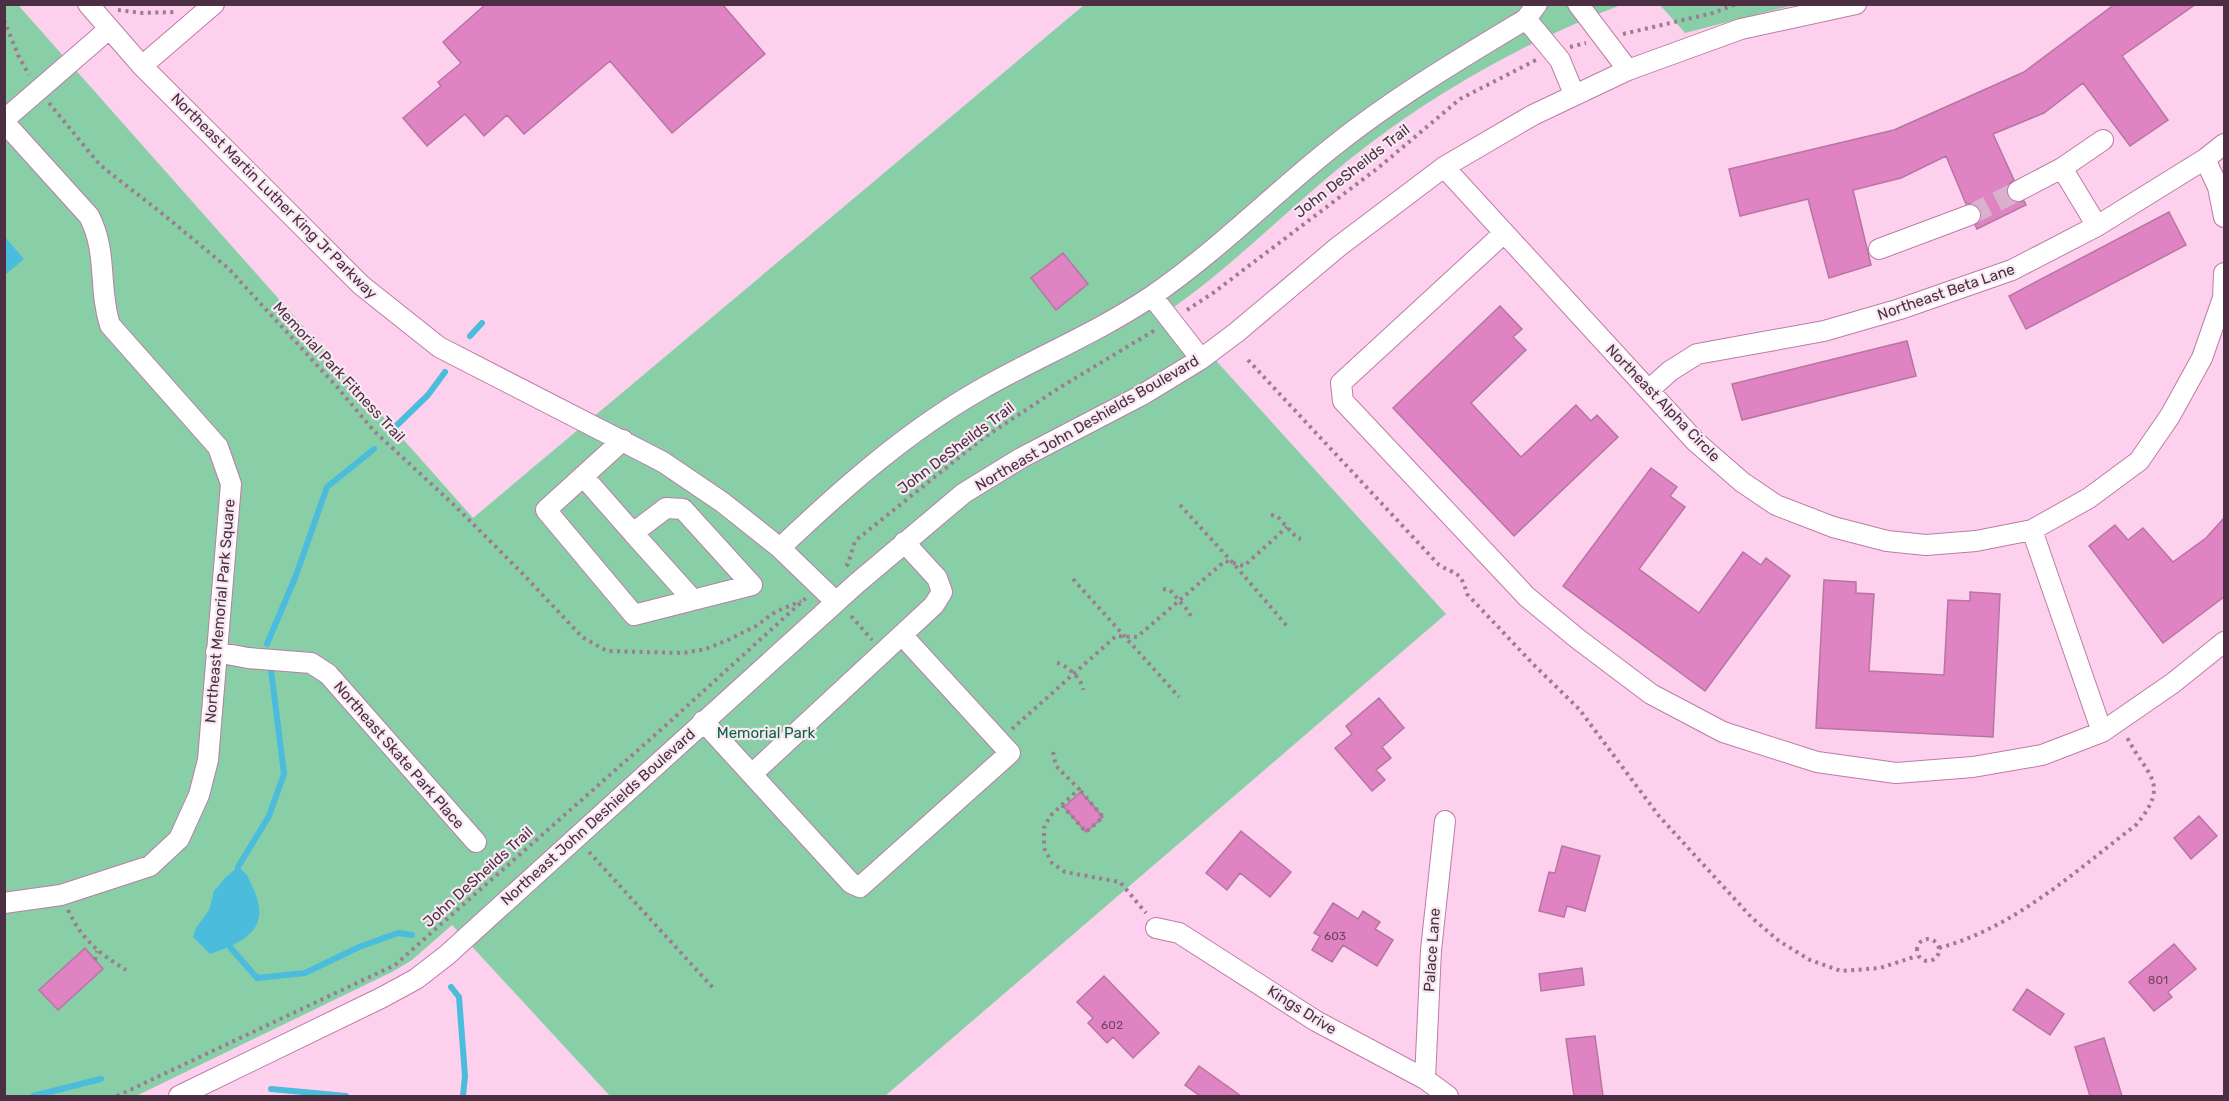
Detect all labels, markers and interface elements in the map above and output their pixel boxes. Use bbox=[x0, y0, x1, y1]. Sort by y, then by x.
street label: Northeast Martin Luther King Jr Parkway bbox=[167, 89, 381, 303]
street label: John DeSheilds Trail bbox=[1291, 120, 1413, 222]
street label: Northeast Beta Lane bbox=[1875, 260, 2017, 324]
street label: Memorial Park Fitness Trail bbox=[269, 298, 409, 446]
street label: Northeast Alpha Circle bbox=[1602, 340, 1724, 466]
street label: Northeast John Deshields Boulevard bbox=[972, 351, 1202, 495]
street label: John DeSheilds Trail bbox=[894, 398, 1018, 498]
street label: Northeast Memorial Park Square bbox=[201, 498, 239, 724]
street label: Northeast Skate Park Place bbox=[330, 678, 468, 832]
park label: Memorial Park bbox=[717, 724, 815, 742]
street label: Northeast John Deshields Boulevard bbox=[497, 725, 699, 909]
street label: John DeSheilds Trail bbox=[419, 823, 537, 931]
street label: Palace Lane bbox=[1420, 907, 1444, 993]
house number: 603 bbox=[1324, 929, 1346, 943]
house number: 801 bbox=[2148, 973, 2168, 987]
street label: Kings Drive bbox=[1264, 982, 1340, 1038]
house number: 602 bbox=[1101, 1018, 1123, 1032]

